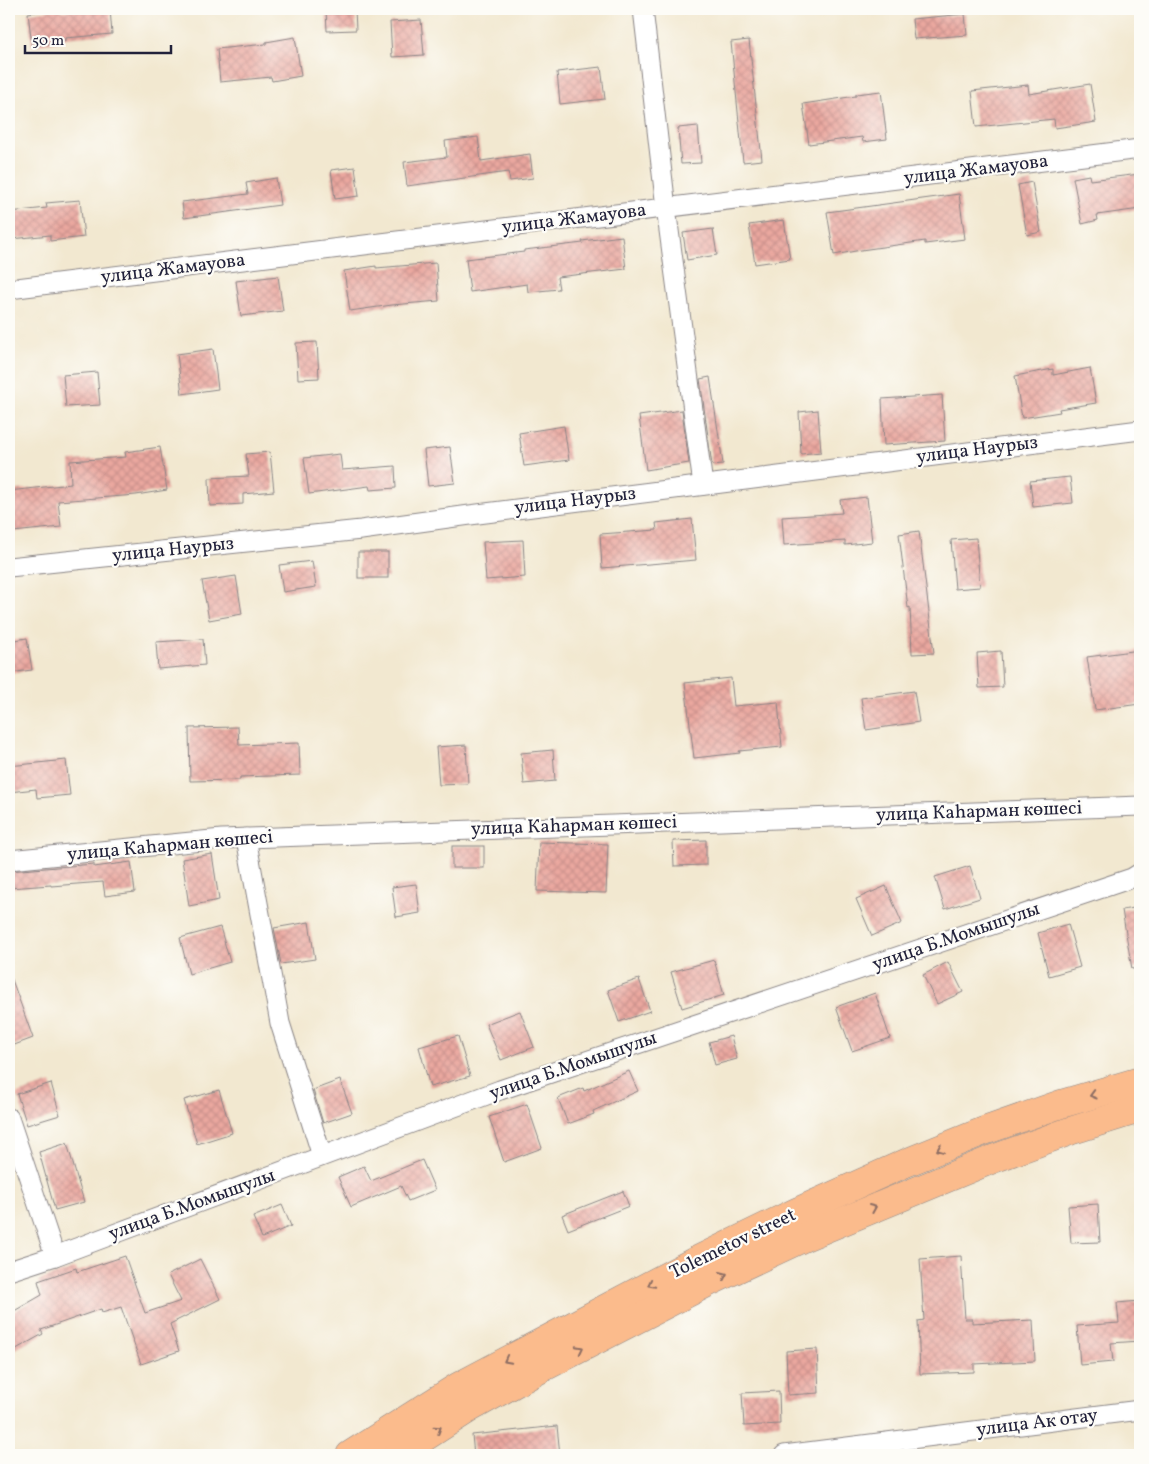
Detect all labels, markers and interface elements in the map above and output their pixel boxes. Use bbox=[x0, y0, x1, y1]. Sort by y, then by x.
scale bar bbox=[25, 22, 171, 54]
text: 50 m bbox=[32, 31, 64, 52]
street label: улица Жамауова bbox=[902, 148, 1050, 192]
street label: улица Жамауова bbox=[500, 197, 648, 241]
street label: улица Жамауова bbox=[99, 247, 247, 291]
street label: улица Наурыз bbox=[915, 430, 1039, 470]
street label: улица Наурыз bbox=[513, 481, 637, 521]
street label: улица Наурыз bbox=[111, 531, 235, 569]
street label: улица Каһарман көшесі bbox=[875, 795, 1083, 829]
street label: улица Каһарман көшесі bbox=[470, 809, 678, 843]
street label: улица Каһарман көшесі bbox=[66, 824, 274, 868]
street label: улица Б.Момышулы bbox=[869, 896, 1043, 978]
street label: улица Б.Момышулы bbox=[486, 1025, 660, 1107]
one-way arrow bbox=[1090, 1089, 1098, 1099]
one-way arrow bbox=[936, 1142, 945, 1153]
street label: улица Б.Момышулы bbox=[105, 1163, 279, 1247]
street label: Tolemetov street bbox=[666, 1202, 801, 1286]
one-way arrow bbox=[868, 1204, 877, 1215]
one-way arrow bbox=[719, 1272, 728, 1282]
one-way arrow bbox=[647, 1278, 656, 1288]
one-way arrow bbox=[574, 1345, 583, 1355]
one-way arrow bbox=[503, 1354, 512, 1364]
street label: улица Ак отау bbox=[975, 1403, 1099, 1443]
one-way arrow bbox=[433, 1425, 442, 1435]

